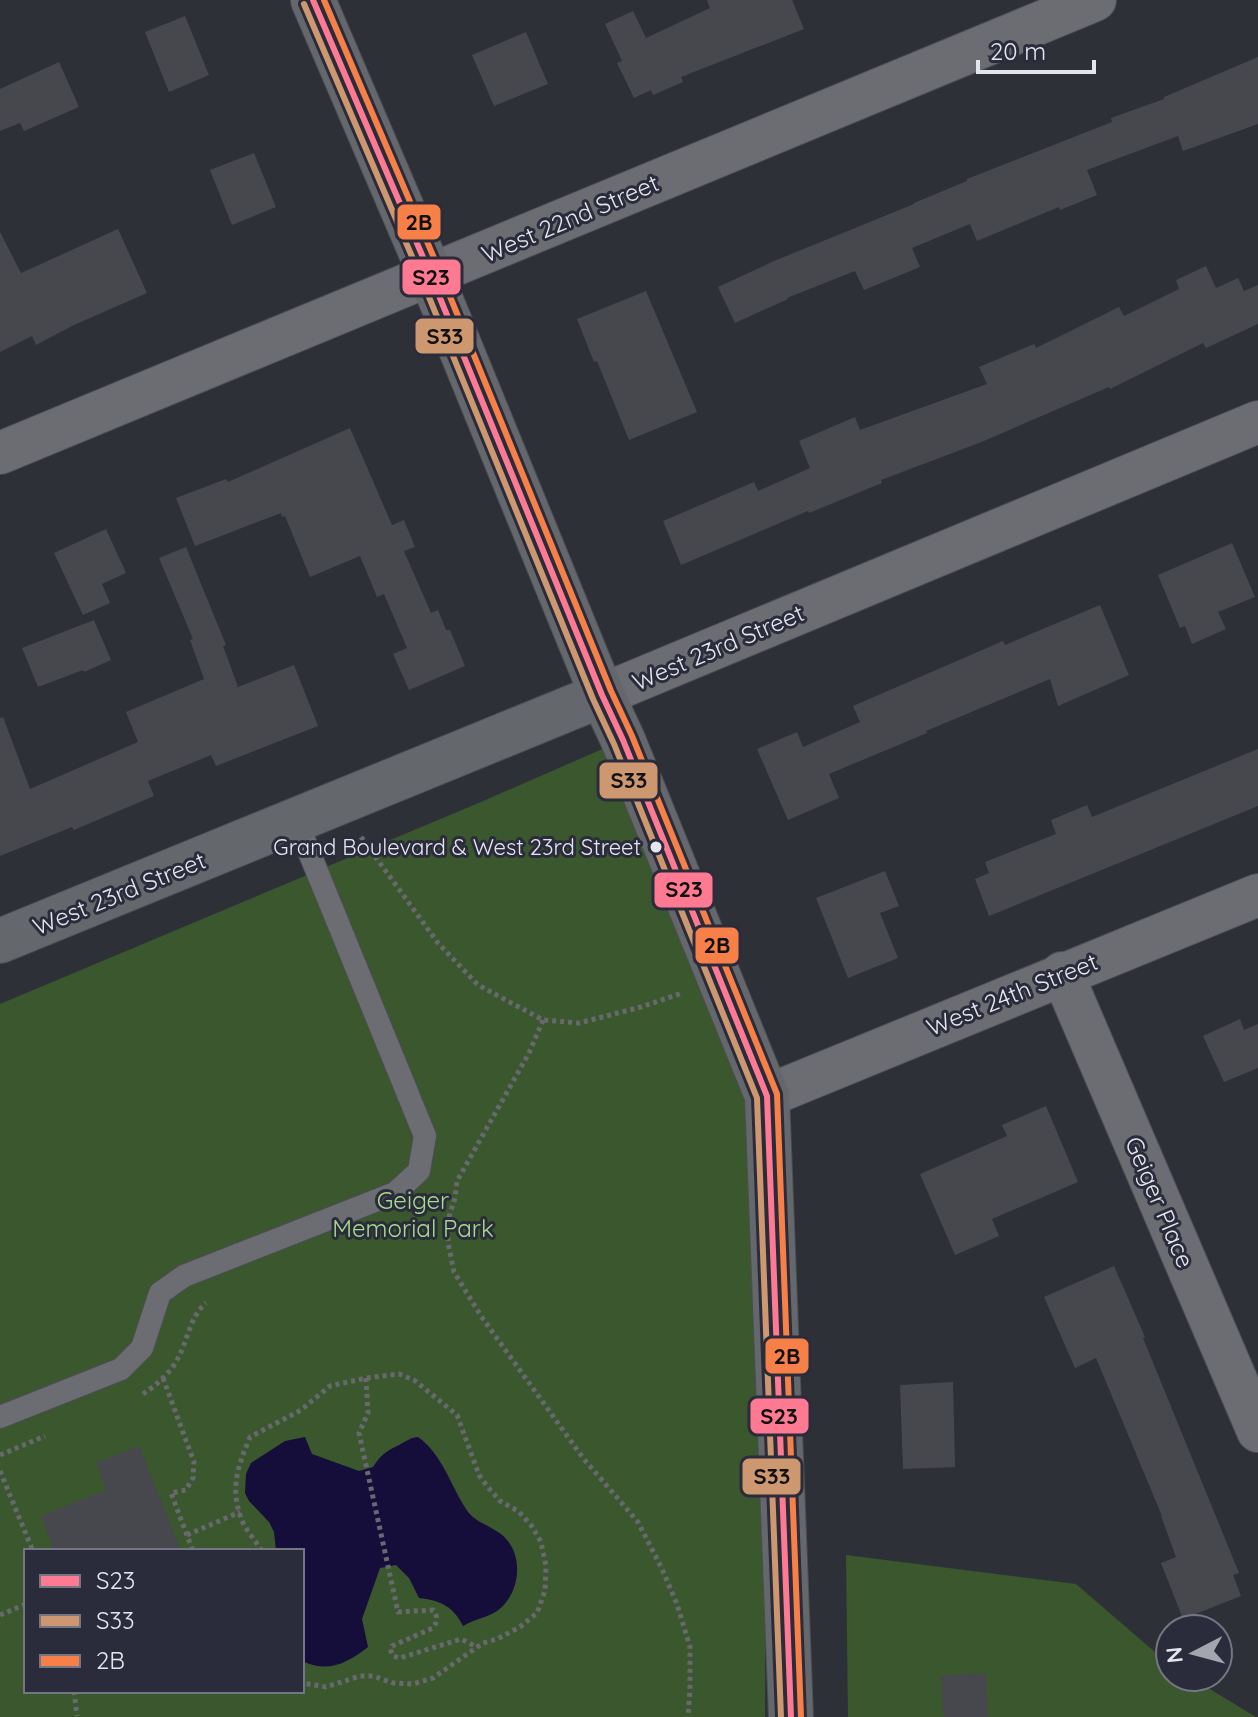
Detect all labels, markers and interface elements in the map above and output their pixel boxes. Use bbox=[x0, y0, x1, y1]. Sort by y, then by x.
scale bar bbox=[978, 24, 1094, 74]
text: 20 m bbox=[990, 36, 1046, 66]
street label: West 22nd Street bbox=[477, 167, 663, 269]
line badge: 2B bbox=[396, 203, 442, 241]
text: 2B bbox=[406, 208, 432, 236]
line badge: S23 bbox=[401, 258, 462, 296]
text: S23 bbox=[412, 263, 450, 291]
line badge: S33 bbox=[414, 317, 475, 355]
text: S33 bbox=[427, 322, 463, 350]
street label: West 23rd Street bbox=[628, 597, 808, 697]
line badge: S33 bbox=[598, 761, 659, 800]
text: S33 bbox=[611, 766, 647, 794]
place label: Grand Boulevard & West 23rd Street bbox=[273, 833, 641, 861]
marker: Grand Boulevard & West 23rd Street bbox=[648, 839, 664, 855]
street label: West 23rd Street bbox=[28, 845, 210, 941]
line badge: S23 bbox=[653, 871, 714, 909]
text: S23 bbox=[665, 875, 703, 903]
line badge: 2B bbox=[694, 926, 740, 965]
text: 2B bbox=[704, 931, 730, 959]
street label: West 24th Street bbox=[922, 946, 1102, 1042]
street label: Geiger Place bbox=[1119, 1132, 1201, 1272]
park label: Geiger Memorial Park bbox=[332, 1185, 494, 1243]
line badge: 2B bbox=[764, 1337, 810, 1375]
text: 2B bbox=[774, 1342, 800, 1370]
line badge: S23 bbox=[749, 1397, 810, 1435]
text: S23 bbox=[760, 1402, 798, 1430]
line badge: S33 bbox=[741, 1457, 802, 1496]
text: S33 bbox=[754, 1462, 790, 1490]
legend bbox=[24, 1549, 304, 1693]
text: S23 bbox=[96, 1565, 135, 1595]
text: S33 bbox=[96, 1605, 135, 1635]
north arrow bbox=[1154, 1613, 1234, 1693]
text: 2B bbox=[96, 1645, 125, 1675]
text: N bbox=[1159, 1646, 1189, 1665]

